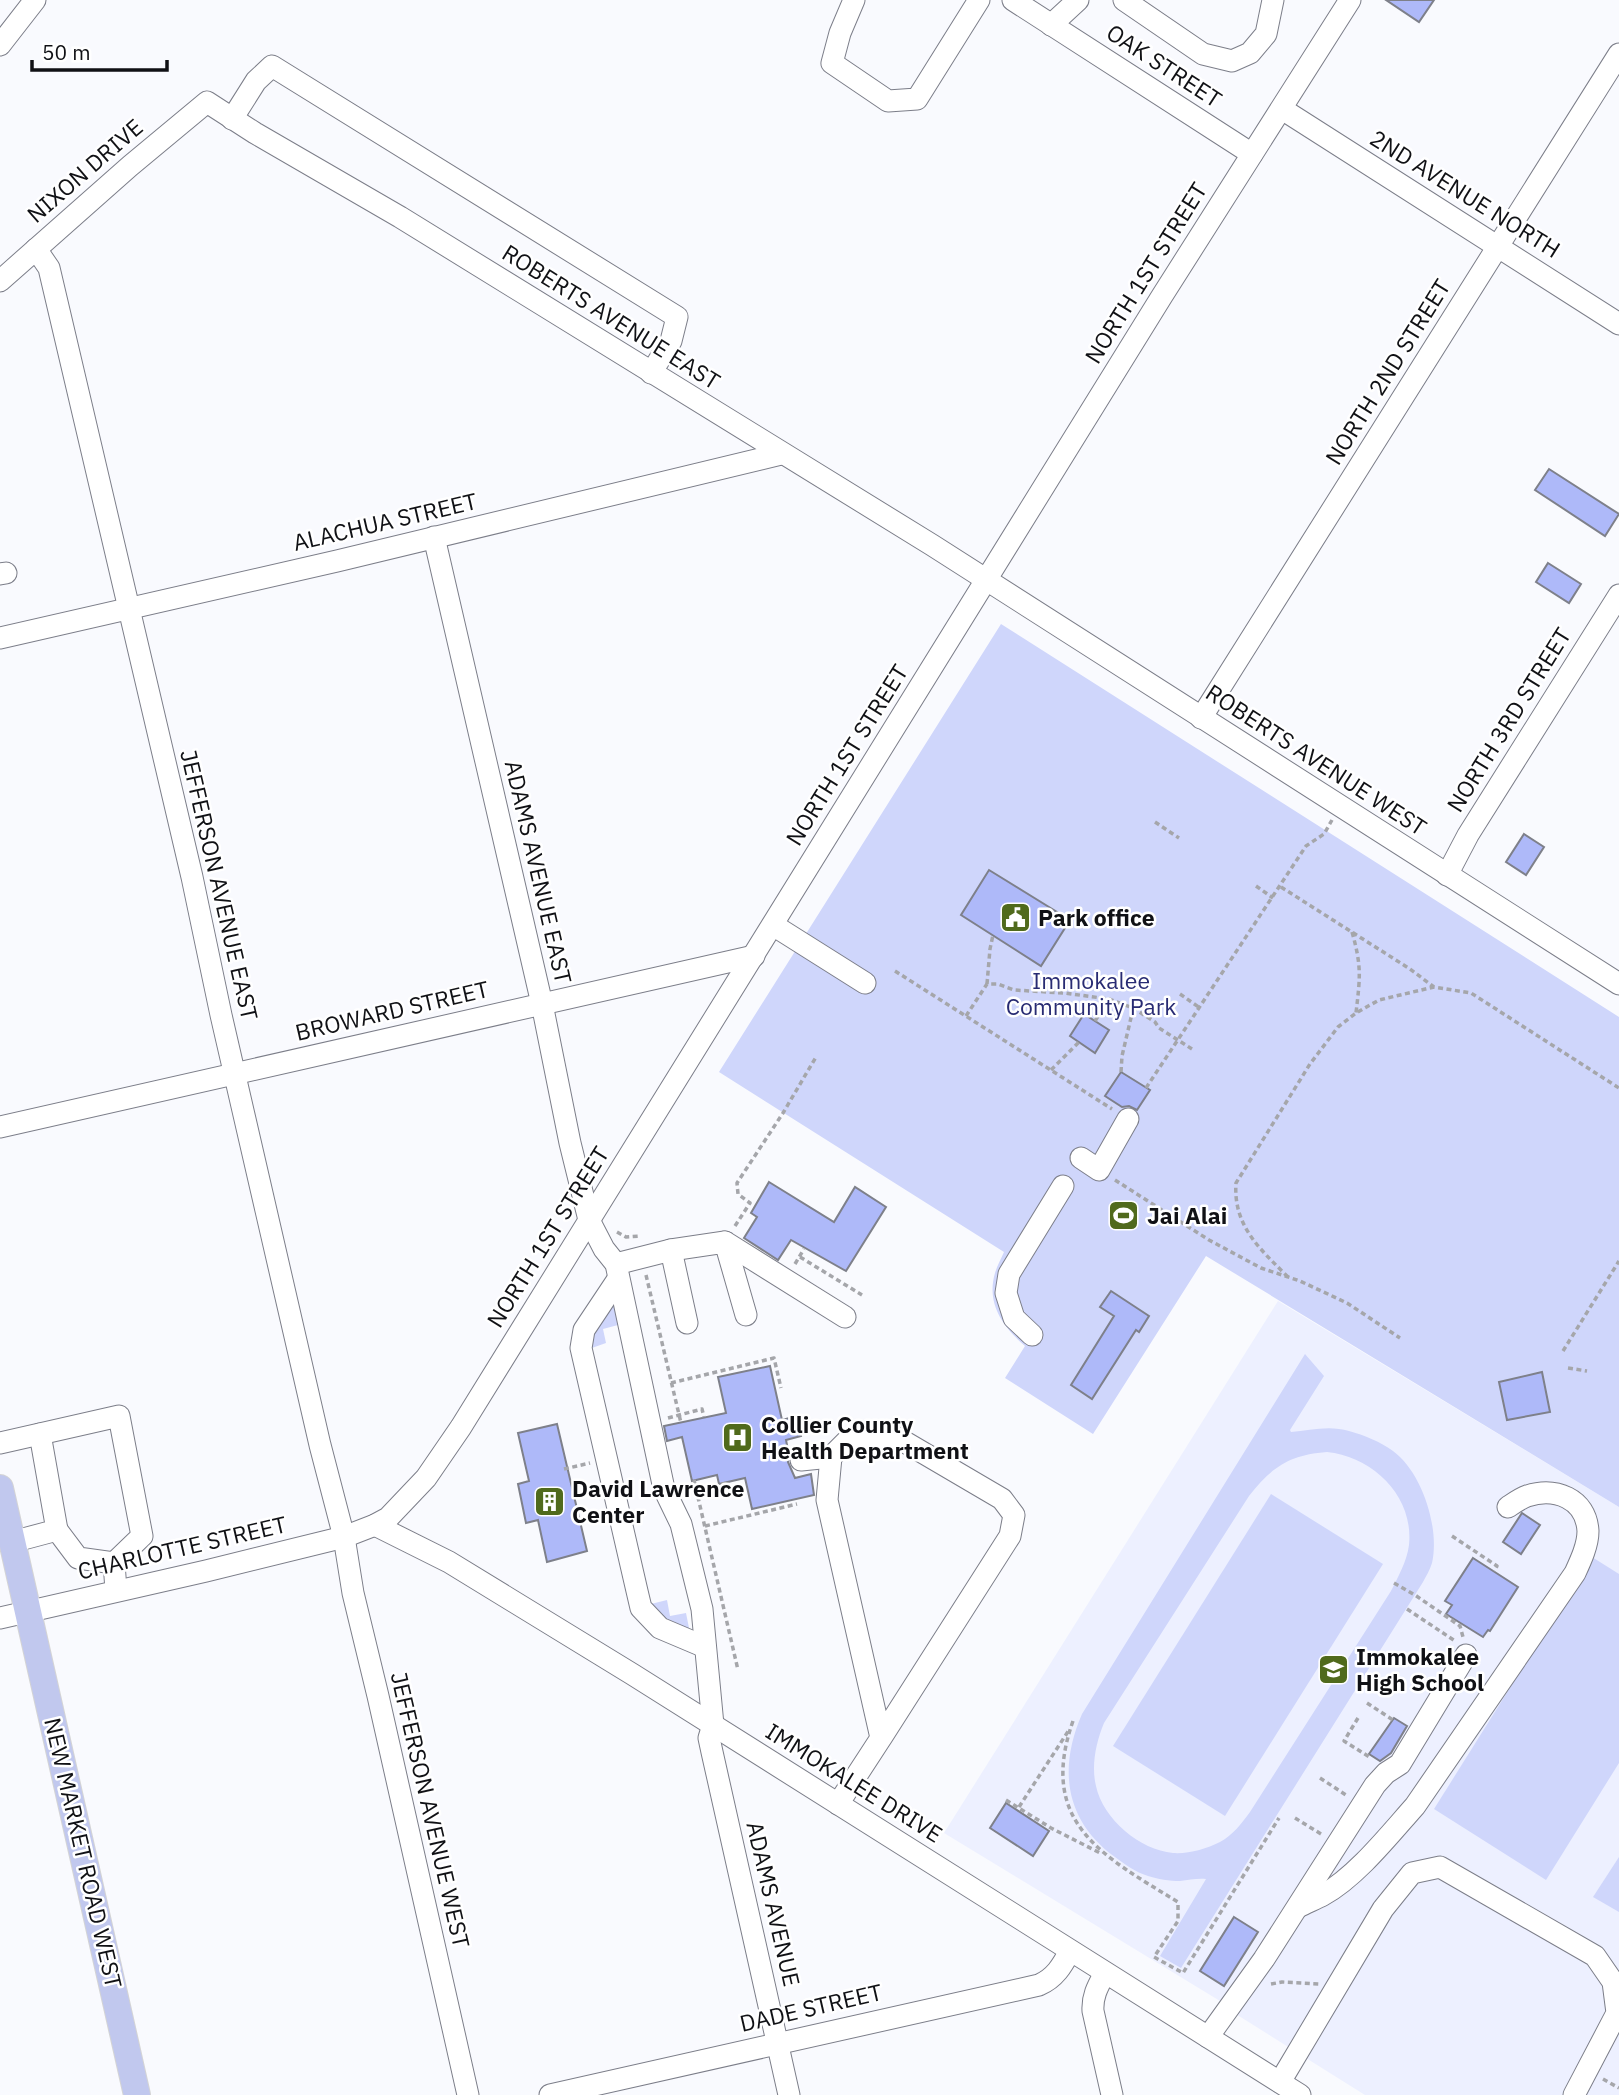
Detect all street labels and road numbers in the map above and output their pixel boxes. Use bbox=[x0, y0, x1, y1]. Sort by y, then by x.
street label: OAK STREET bbox=[1101, 17, 1228, 114]
street label: NIXON DRIVE bbox=[20, 112, 149, 229]
street label: 2ND AVENUE NORTH bbox=[1365, 122, 1566, 264]
street label: NORTH 1ST STREET bbox=[1077, 176, 1213, 369]
street label: ROBERTS AVENUE EAST bbox=[497, 237, 726, 395]
street label: NORTH 2ND STREET bbox=[1318, 273, 1456, 470]
street label: ALACHUA STREET bbox=[290, 485, 480, 557]
street label: NORTH 3RD STREET bbox=[1439, 622, 1577, 817]
street label: NORTH 1ST STREET bbox=[778, 658, 914, 851]
street label: ROBERTS AVENUE WEST bbox=[1201, 677, 1433, 842]
street label: JEFFERSON AVENUE EAST bbox=[174, 747, 266, 1023]
street label: ADAMS AVENUE EAST bbox=[499, 757, 579, 986]
street label: BROWARD STREET bbox=[292, 973, 491, 1047]
street label: NORTH 1ST STREET bbox=[479, 1140, 615, 1333]
street label: CHARLOTTE STREET bbox=[75, 1508, 289, 1586]
street label: JEFFERSON AVENUE WEST bbox=[385, 1669, 477, 1951]
street label: NEW MARKET ROAD WEST bbox=[38, 1715, 130, 1991]
street label: IMMOKALEE DRIVE bbox=[761, 1716, 948, 1849]
street label: ADAMS AVENUE bbox=[740, 1818, 808, 1989]
street label: DADE STREET bbox=[737, 1976, 885, 2038]

